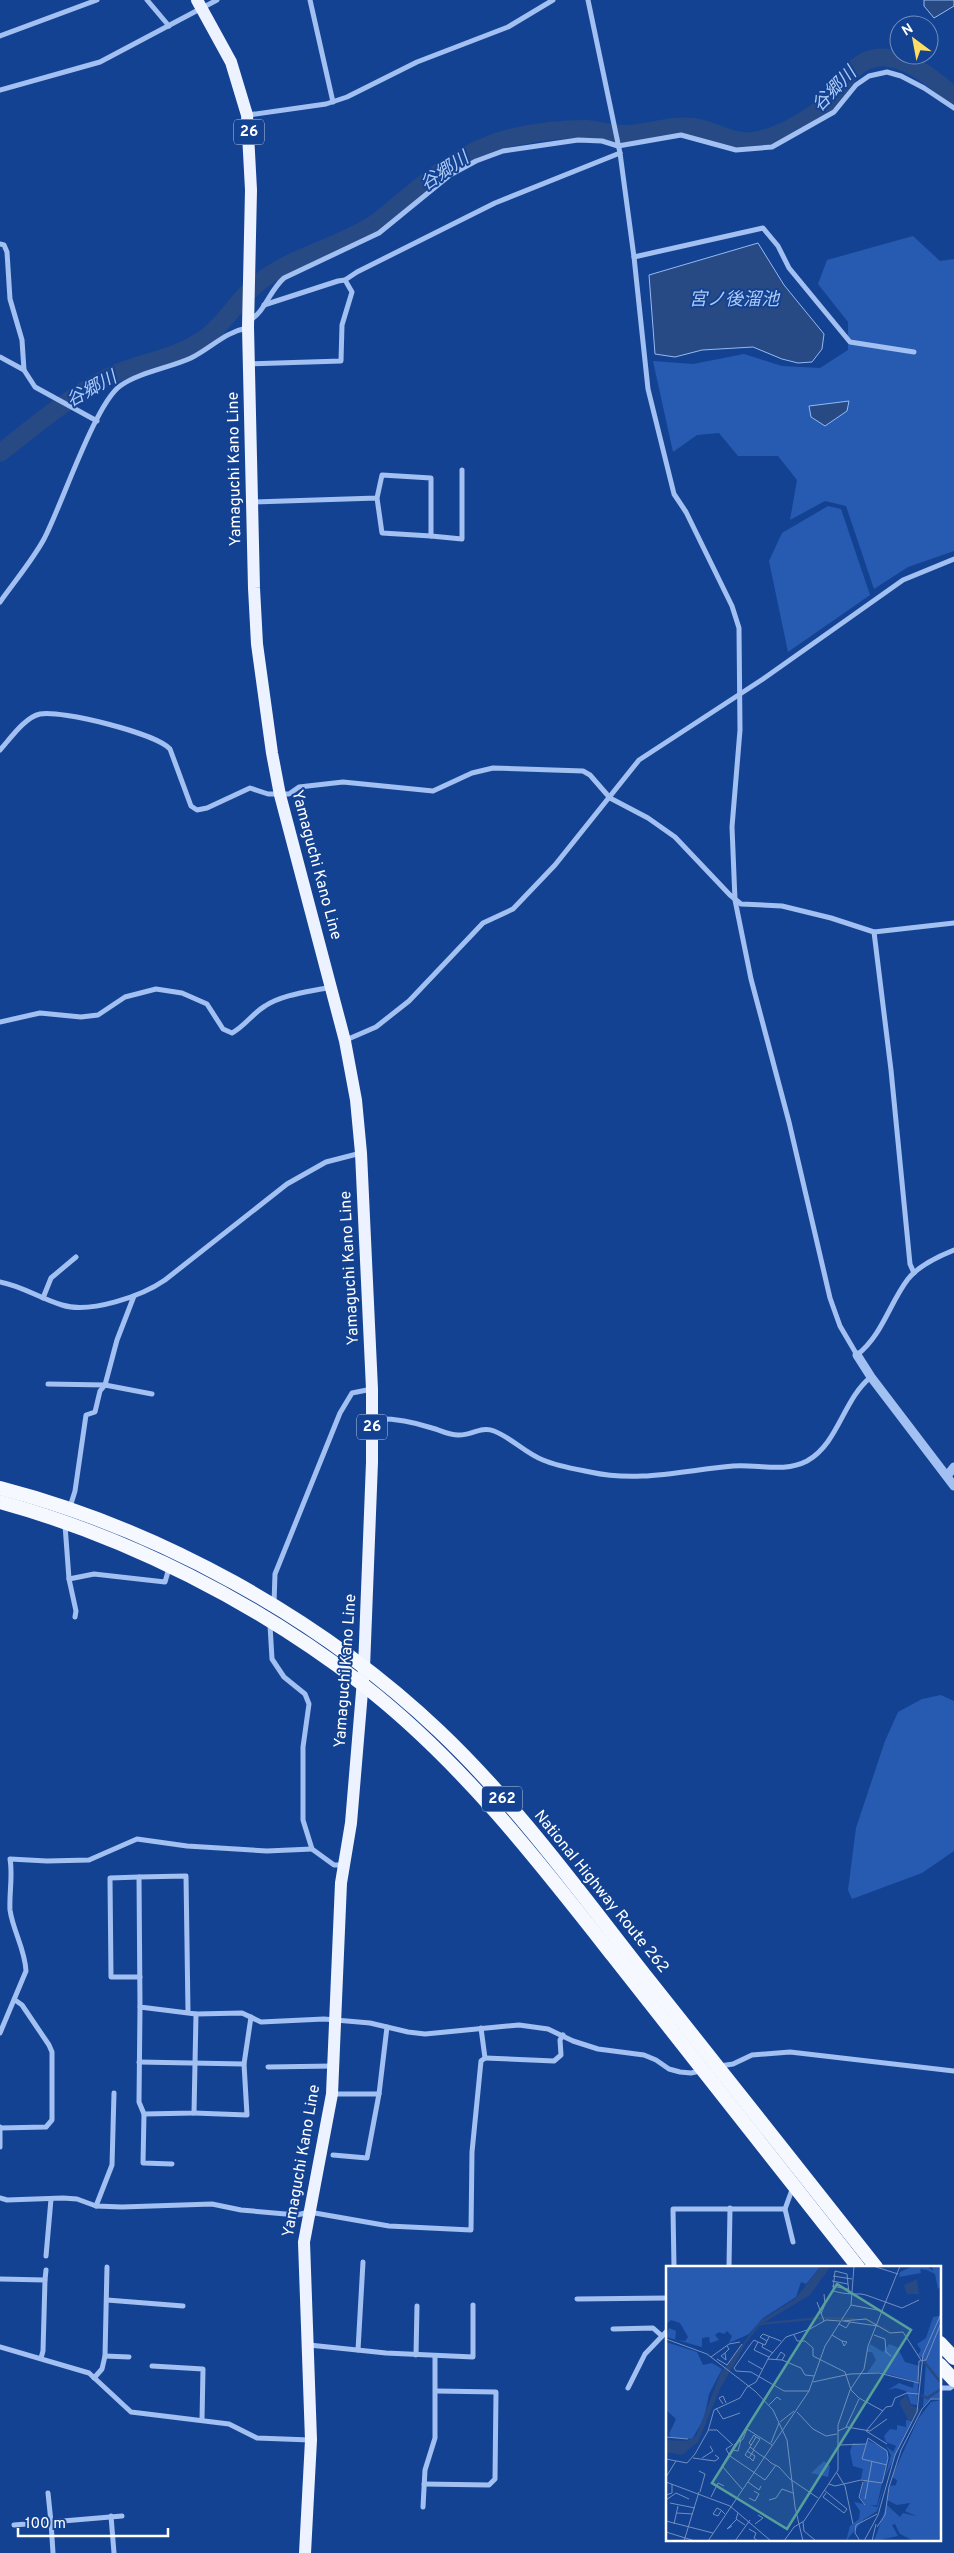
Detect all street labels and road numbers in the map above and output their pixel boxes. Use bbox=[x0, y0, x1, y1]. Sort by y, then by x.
road number: 26 bbox=[234, 120, 264, 144]
street label: Yamaguchi Kano Line bbox=[224, 392, 246, 546]
street label: Yamaguchi Kano Line bbox=[286, 788, 346, 942]
street label: Yamaguchi Kano Line bbox=[336, 1190, 364, 1346]
road number: 26 bbox=[357, 1414, 387, 1440]
street label: Yamaguchi Kano Line bbox=[331, 1593, 361, 1749]
road number: 262 bbox=[482, 1786, 522, 1812]
street label: National Highway Route 262 bbox=[529, 1807, 673, 1977]
street label: Yamaguchi Kano Line bbox=[279, 2083, 325, 2239]

